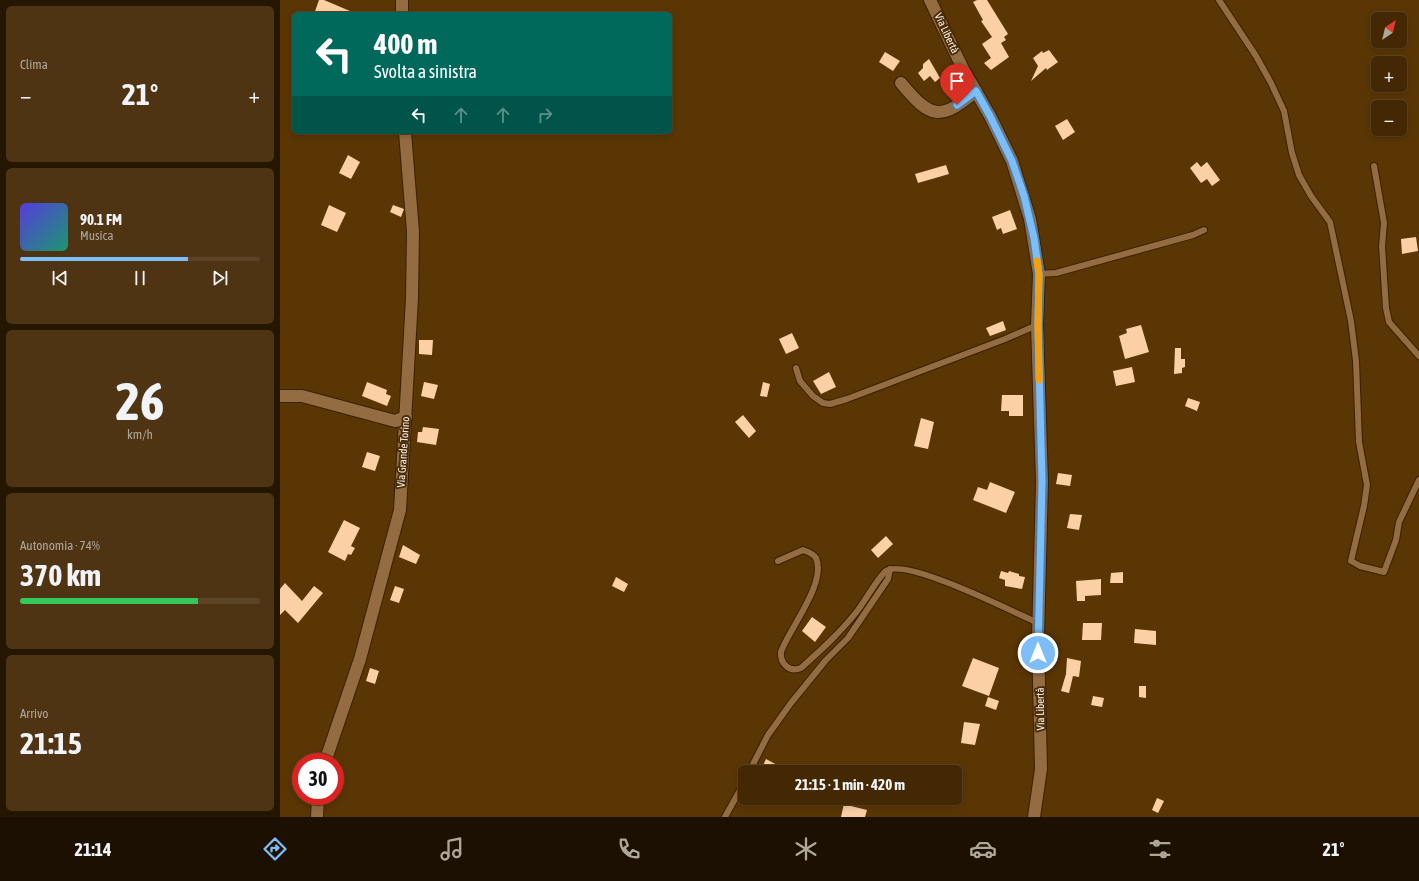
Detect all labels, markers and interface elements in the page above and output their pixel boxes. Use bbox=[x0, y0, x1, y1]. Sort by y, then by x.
street label: Via Libertà bbox=[932, 11, 962, 55]
north arrow bbox=[1371, 12, 1407, 48]
map controls bbox=[1371, 12, 1407, 136]
icon: left bbox=[308, 28, 360, 80]
text: 400 m bbox=[374, 28, 437, 60]
button: + bbox=[1371, 56, 1407, 92]
text: Clima bbox=[20, 57, 48, 72]
text: Svolta a sinistra bbox=[374, 61, 477, 82]
pin bbox=[940, 64, 974, 105]
icon: arrive bbox=[946, 70, 968, 92]
text: 21° bbox=[122, 77, 158, 111]
text: − bbox=[20, 82, 31, 108]
text: + bbox=[249, 82, 260, 108]
button: − bbox=[1371, 100, 1407, 136]
icon: left bbox=[408, 104, 430, 126]
icon: ahead bbox=[450, 104, 472, 126]
icon: ahead bbox=[492, 104, 514, 126]
icon: right bbox=[534, 104, 556, 126]
text: 90.1 FM bbox=[80, 211, 122, 228]
text: Musica bbox=[80, 228, 113, 243]
icon: previous bbox=[49, 267, 71, 289]
icon: pause bbox=[129, 267, 151, 289]
icon: next bbox=[209, 267, 231, 289]
text: 26 bbox=[116, 371, 164, 431]
street label: Via Grande Torino bbox=[395, 416, 411, 488]
text: km/h bbox=[127, 427, 153, 442]
text: Autonomia · 74% bbox=[20, 538, 100, 553]
text: 370 km bbox=[20, 558, 101, 592]
position arrow bbox=[1017, 632, 1059, 674]
street label: Via Libertà bbox=[1034, 687, 1046, 731]
text: Arrivo bbox=[20, 706, 48, 721]
text: 21:15 bbox=[20, 726, 82, 760]
speed limit sign: 30 bbox=[292, 753, 344, 805]
text: 21:15 · 1 min · 420 m bbox=[795, 776, 905, 793]
icon: directions bbox=[261, 835, 289, 863]
icon: music bbox=[438, 835, 466, 863]
icon: phone bbox=[615, 835, 643, 863]
icon: climate bbox=[792, 835, 820, 863]
icon: car bbox=[969, 835, 997, 863]
icon: filters bbox=[1146, 835, 1174, 863]
text: 21:14 bbox=[75, 839, 112, 860]
text: 21° bbox=[1323, 839, 1344, 860]

